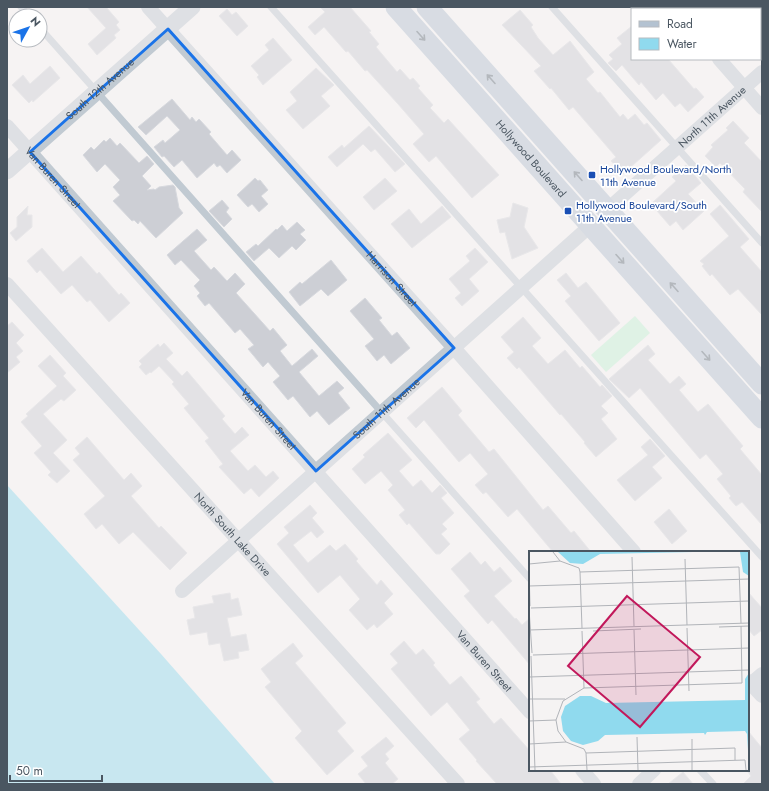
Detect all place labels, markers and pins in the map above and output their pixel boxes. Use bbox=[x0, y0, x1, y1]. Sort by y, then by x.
place label: Hollywood Boulevard/North 11th Avenue bbox=[600, 161, 732, 190]
marker: Hollywood Boulevard/North 11th Avenue bbox=[587, 170, 597, 180]
place label: Hollywood Boulevard/South 11th Avenue bbox=[576, 197, 707, 226]
marker: Hollywood Boulevard/South 11th Avenue bbox=[563, 206, 573, 216]

